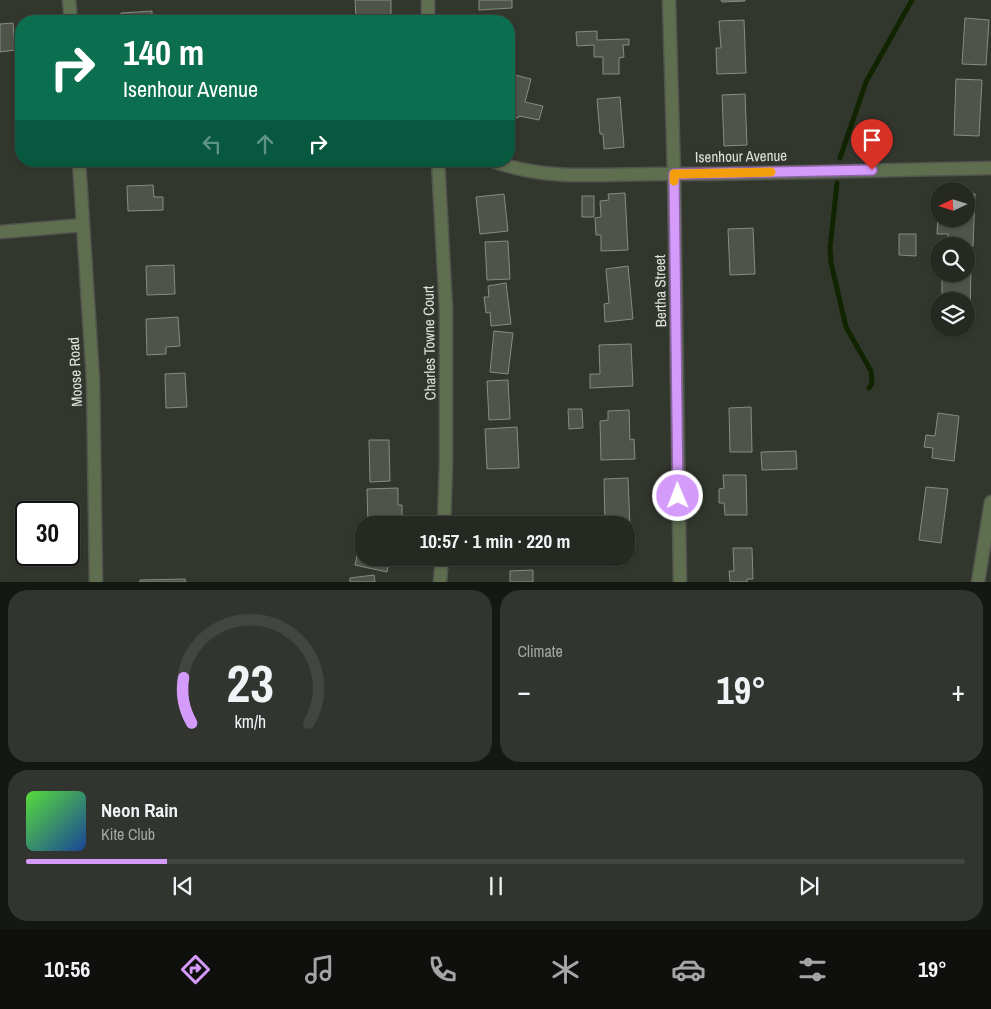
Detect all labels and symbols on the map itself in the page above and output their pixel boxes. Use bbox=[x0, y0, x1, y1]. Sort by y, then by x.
pin bbox=[851, 119, 893, 170]
street label: Isenhour Avenue bbox=[695, 145, 787, 167]
north arrow bbox=[930, 182, 975, 228]
street label: Bertha Street bbox=[649, 254, 671, 327]
street label: Charles Towne Court bbox=[417, 285, 440, 400]
street label: Moose Road bbox=[63, 337, 87, 407]
position arrow bbox=[651, 469, 703, 521]
speed limit sign: 30 bbox=[15, 501, 80, 566]

